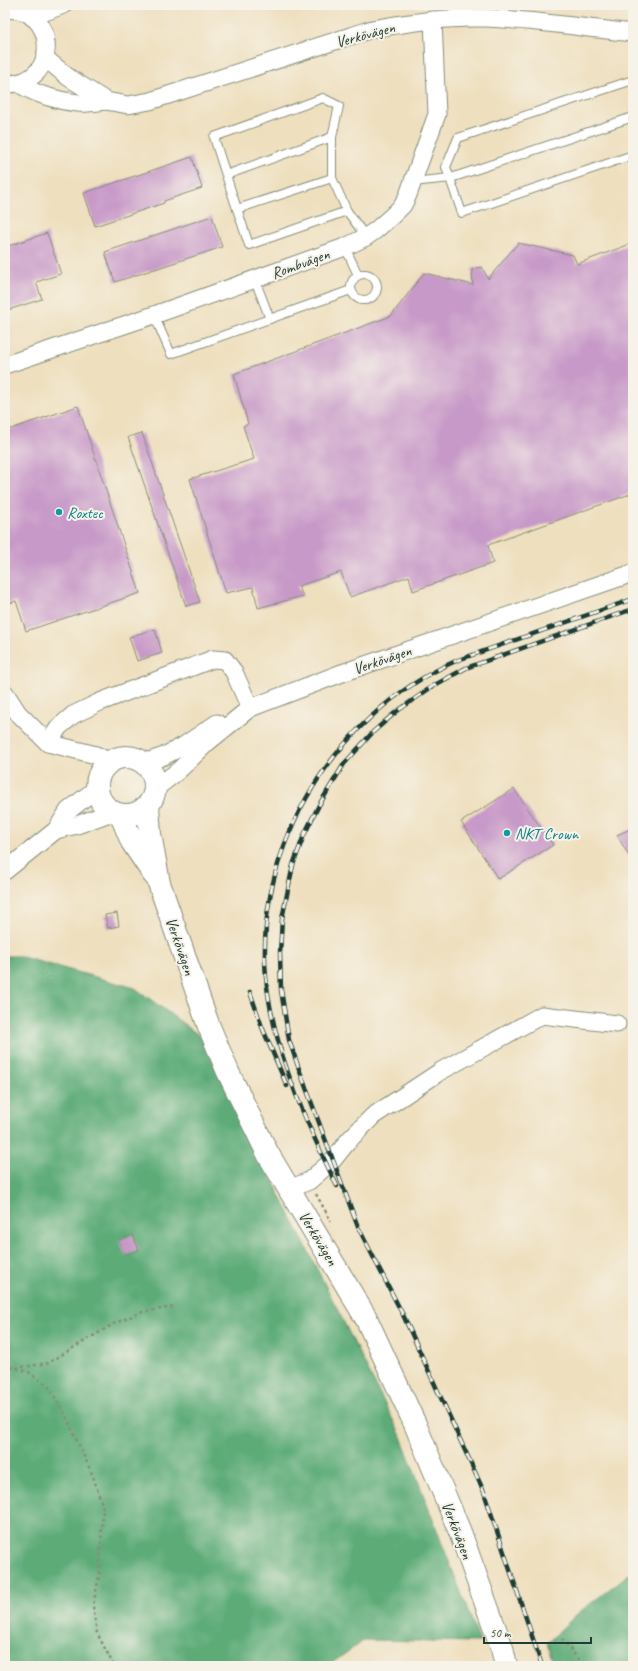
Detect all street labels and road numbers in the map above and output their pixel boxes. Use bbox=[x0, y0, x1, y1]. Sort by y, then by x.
street label: Verkövägen bbox=[334, 17, 398, 52]
street label: Rombvägen bbox=[269, 244, 333, 284]
street label: Verkövägen bbox=[351, 640, 415, 679]
street label: Verkövägen bbox=[161, 915, 200, 979]
street label: Verkövägen bbox=[294, 1208, 343, 1270]
street label: Verkövägen bbox=[437, 1499, 477, 1563]

